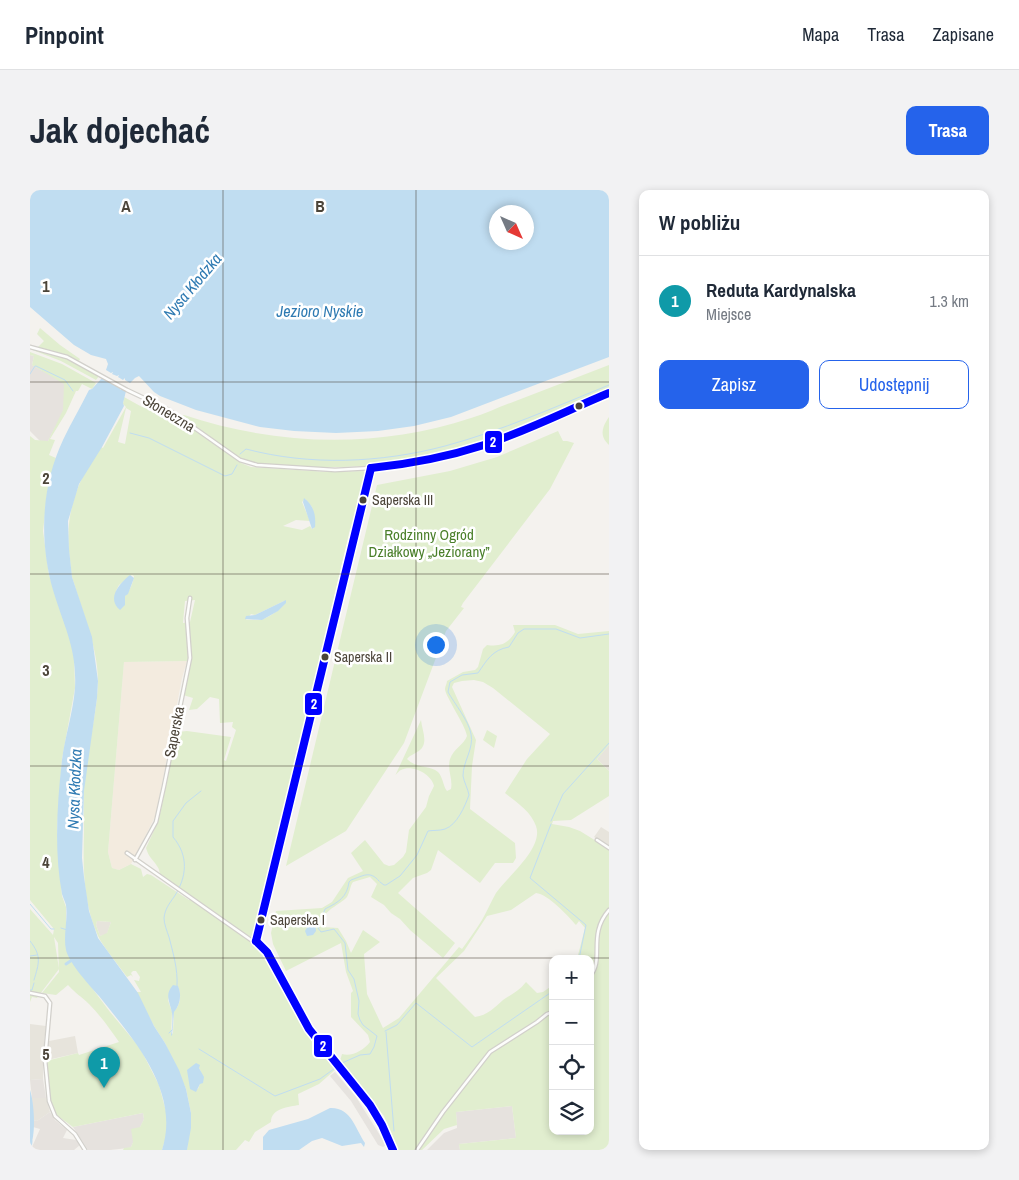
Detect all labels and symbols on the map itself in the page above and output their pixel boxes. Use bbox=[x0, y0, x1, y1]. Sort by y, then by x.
text: A bbox=[121, 195, 131, 217]
text: B bbox=[315, 195, 325, 217]
north arrow bbox=[489, 205, 534, 250]
water label: Nysa Kłodzka bbox=[158, 248, 226, 324]
text: 1 bbox=[42, 275, 50, 297]
water label: Jezioro Nyskie bbox=[276, 300, 363, 322]
street label: Słoneczna bbox=[139, 389, 199, 437]
unlabelled marker bbox=[574, 401, 584, 411]
line badge: 2 bbox=[484, 430, 503, 454]
text: 2 bbox=[490, 433, 496, 451]
text: 2 bbox=[42, 467, 50, 489]
place label: Saperska III bbox=[372, 491, 433, 509]
marker: Saperska III bbox=[358, 495, 368, 505]
park label: Rodzinny Ogród Działkowy „Jeziorany” bbox=[369, 524, 489, 562]
your location bbox=[423, 632, 449, 658]
place label: Saperska II bbox=[334, 648, 392, 666]
marker: Saperska II bbox=[320, 652, 330, 662]
text: 3 bbox=[42, 659, 50, 681]
line badge: 2 bbox=[304, 692, 323, 716]
text: 2 bbox=[311, 695, 317, 713]
street label: Saperska bbox=[159, 704, 189, 760]
water label: Nysa Kłodzka bbox=[62, 749, 86, 829]
text: 4 bbox=[42, 851, 50, 873]
place label: Saperska I bbox=[270, 911, 325, 929]
marker: Saperska I bbox=[256, 915, 266, 925]
line badge: 2 bbox=[313, 1034, 333, 1058]
text: 2 bbox=[320, 1037, 326, 1055]
text: 5 bbox=[42, 1043, 50, 1065]
pin: 1 bbox=[88, 1047, 120, 1088]

